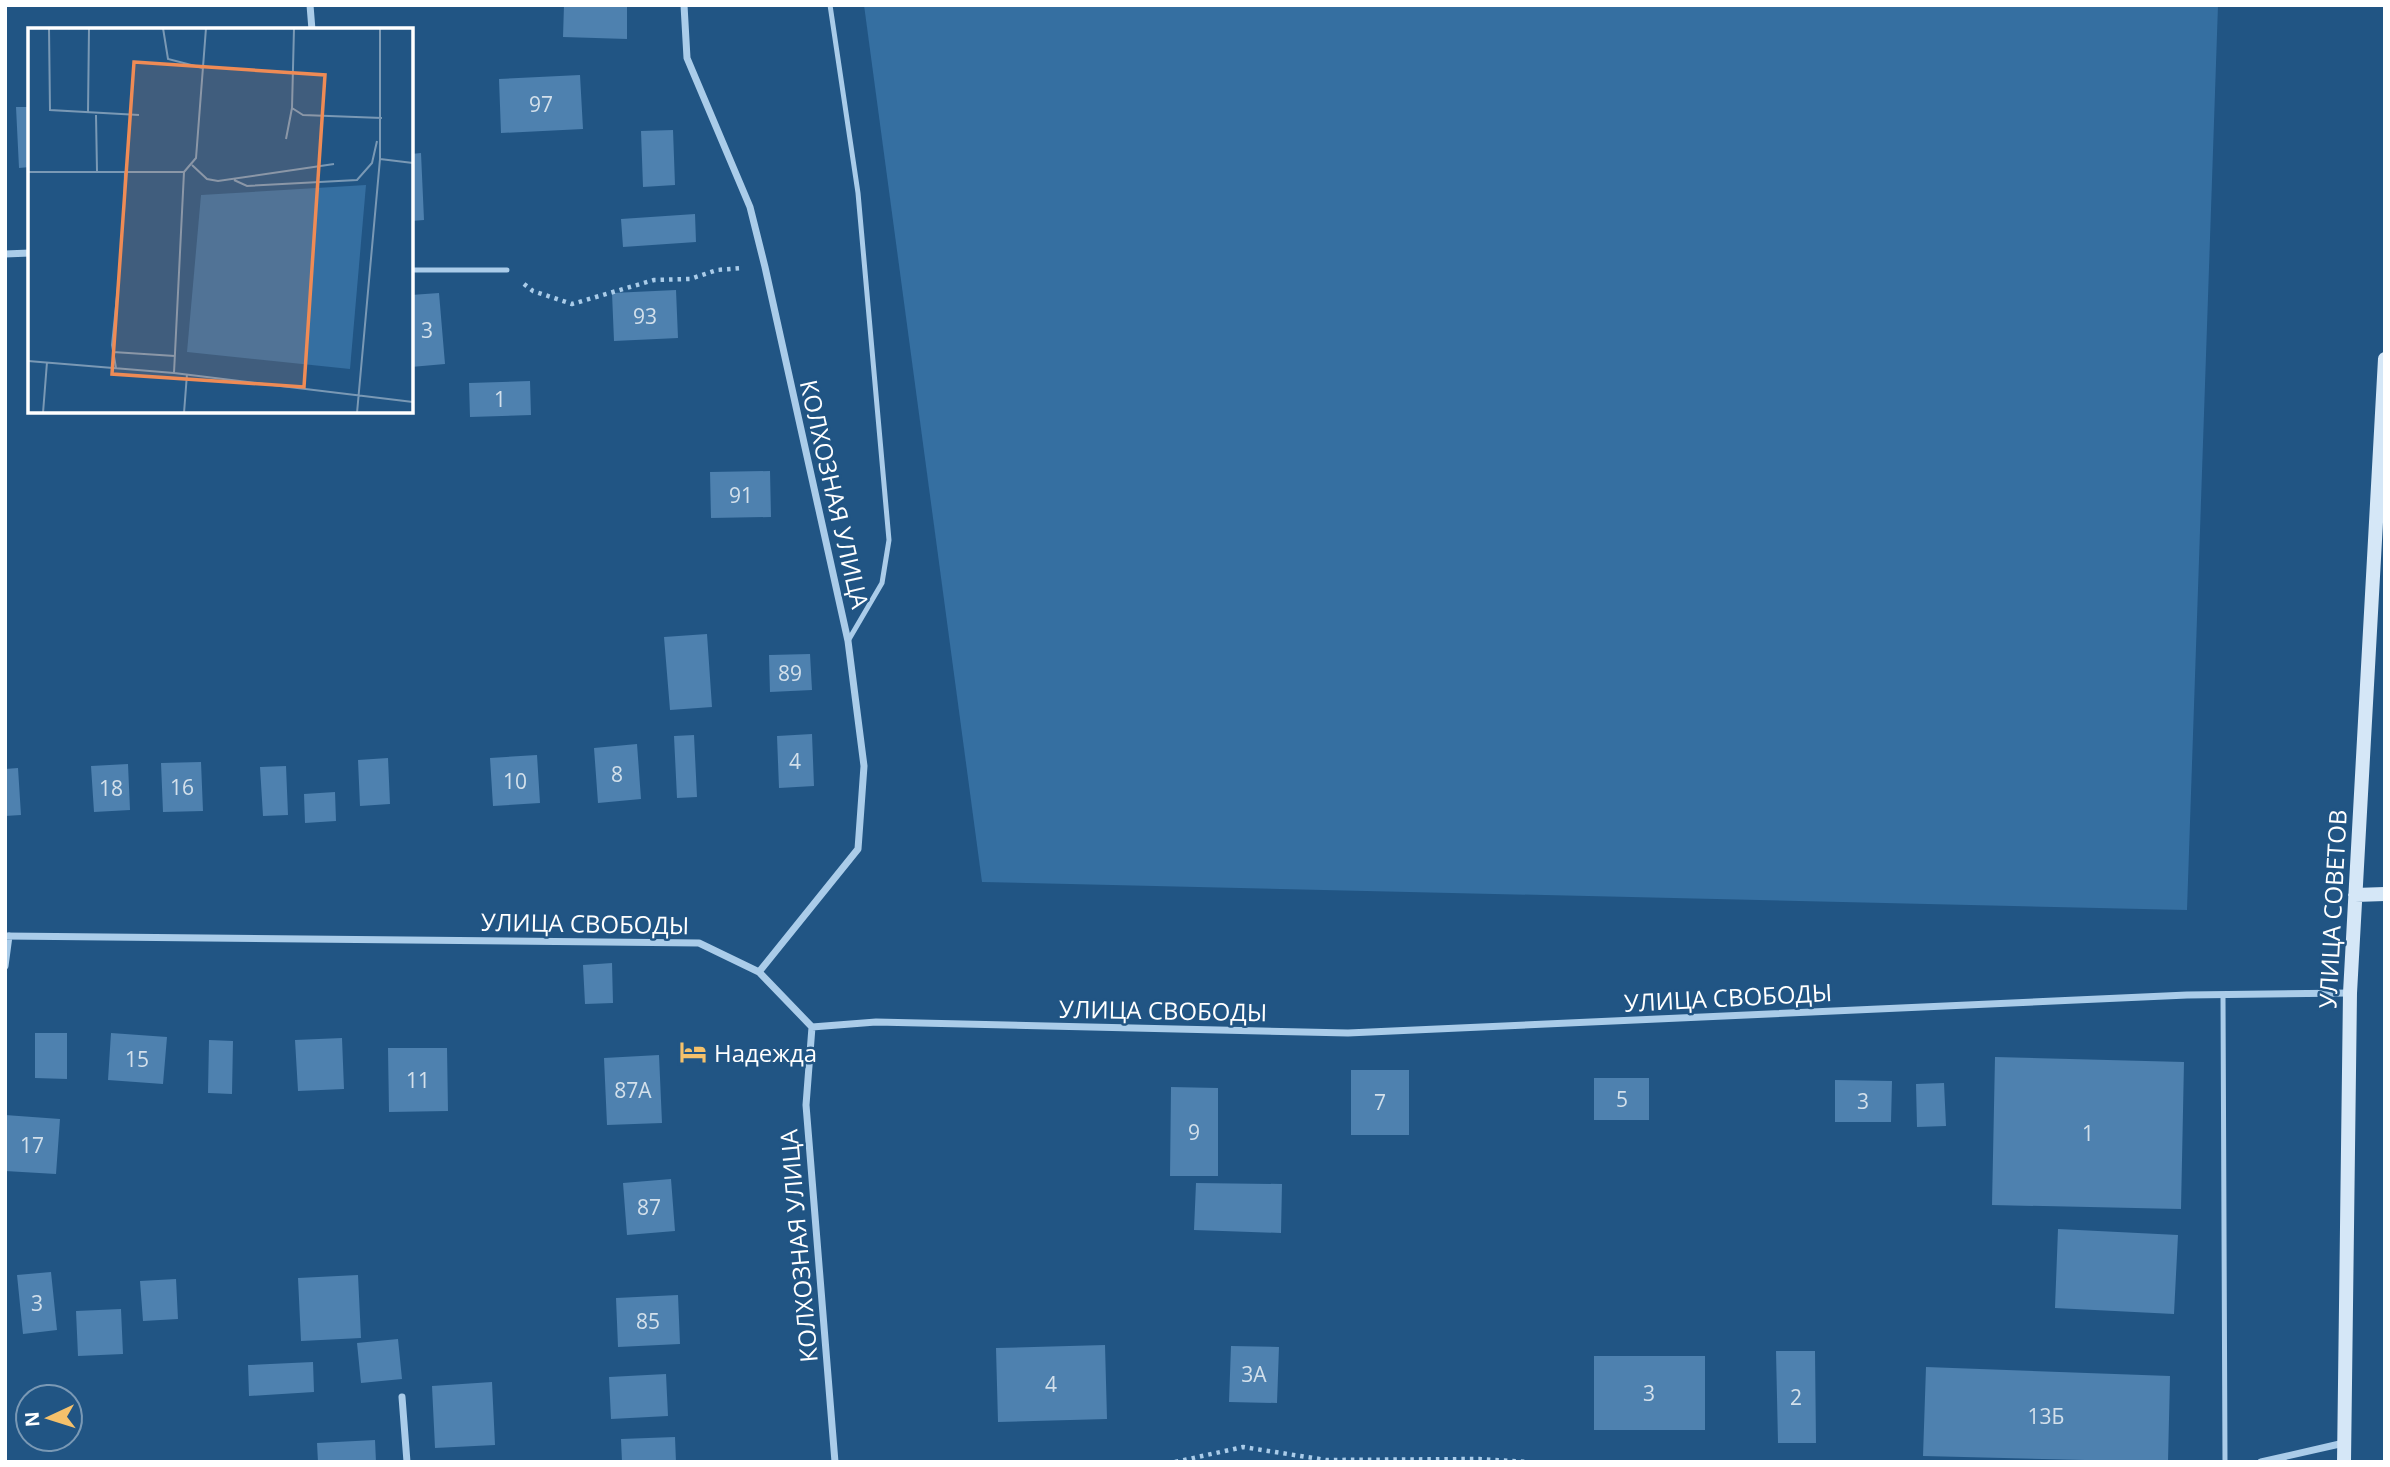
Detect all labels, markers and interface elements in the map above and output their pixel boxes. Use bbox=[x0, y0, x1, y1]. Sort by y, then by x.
inset map bbox=[28, 28, 413, 413]
house number: 97 bbox=[529, 90, 553, 118]
house number: 93 bbox=[633, 302, 657, 330]
house number: 3 bbox=[421, 316, 433, 344]
street label: КОЛХОЗНАЯ УЛИЦА bbox=[793, 376, 878, 612]
house number: 1 bbox=[494, 385, 506, 413]
house number: 91 bbox=[729, 481, 753, 509]
house number: 89 bbox=[778, 659, 802, 687]
house number: 4 bbox=[789, 747, 801, 775]
house number: 8 bbox=[611, 760, 623, 788]
house number: 10 bbox=[503, 767, 527, 795]
house number: 16 bbox=[170, 773, 194, 801]
house number: 18 bbox=[99, 774, 123, 802]
street label: УЛИЦА СОВЕТОВ bbox=[2310, 809, 2354, 1009]
street label: УЛИЦА СВОБОДЫ bbox=[481, 905, 689, 941]
street label: УЛИЦА СВОБОДЫ bbox=[1623, 975, 1833, 1019]
street label: УЛИЦА СВОБОДЫ bbox=[1059, 992, 1267, 1028]
place label: Надежда bbox=[714, 1036, 817, 1069]
hotel icon: Надежда bbox=[678, 1037, 708, 1067]
house number: 15 bbox=[125, 1045, 149, 1073]
house number: 11 bbox=[406, 1066, 430, 1094]
house number: 87А bbox=[614, 1076, 652, 1104]
house number: 5 bbox=[1616, 1085, 1628, 1113]
house number: 3 bbox=[1857, 1087, 1869, 1115]
house number: 7 bbox=[1374, 1088, 1386, 1116]
house number: 9 bbox=[1188, 1118, 1200, 1146]
house number: 1 bbox=[2082, 1119, 2094, 1147]
street label: КОЛХОЗНАЯ УЛИЦА bbox=[771, 1127, 825, 1364]
house number: 17 bbox=[20, 1131, 44, 1159]
house number: 87 bbox=[637, 1193, 661, 1221]
house number: 3 bbox=[31, 1289, 43, 1317]
house number: 85 bbox=[636, 1307, 660, 1335]
house number: 3А bbox=[1241, 1360, 1267, 1388]
house number: 4 bbox=[1045, 1370, 1057, 1398]
house number: 3 bbox=[1643, 1379, 1655, 1407]
north arrow bbox=[14, 1383, 84, 1453]
house number: 2 bbox=[1790, 1383, 1802, 1411]
house number: 13Б bbox=[2028, 1402, 2064, 1430]
text: N bbox=[19, 1411, 46, 1428]

